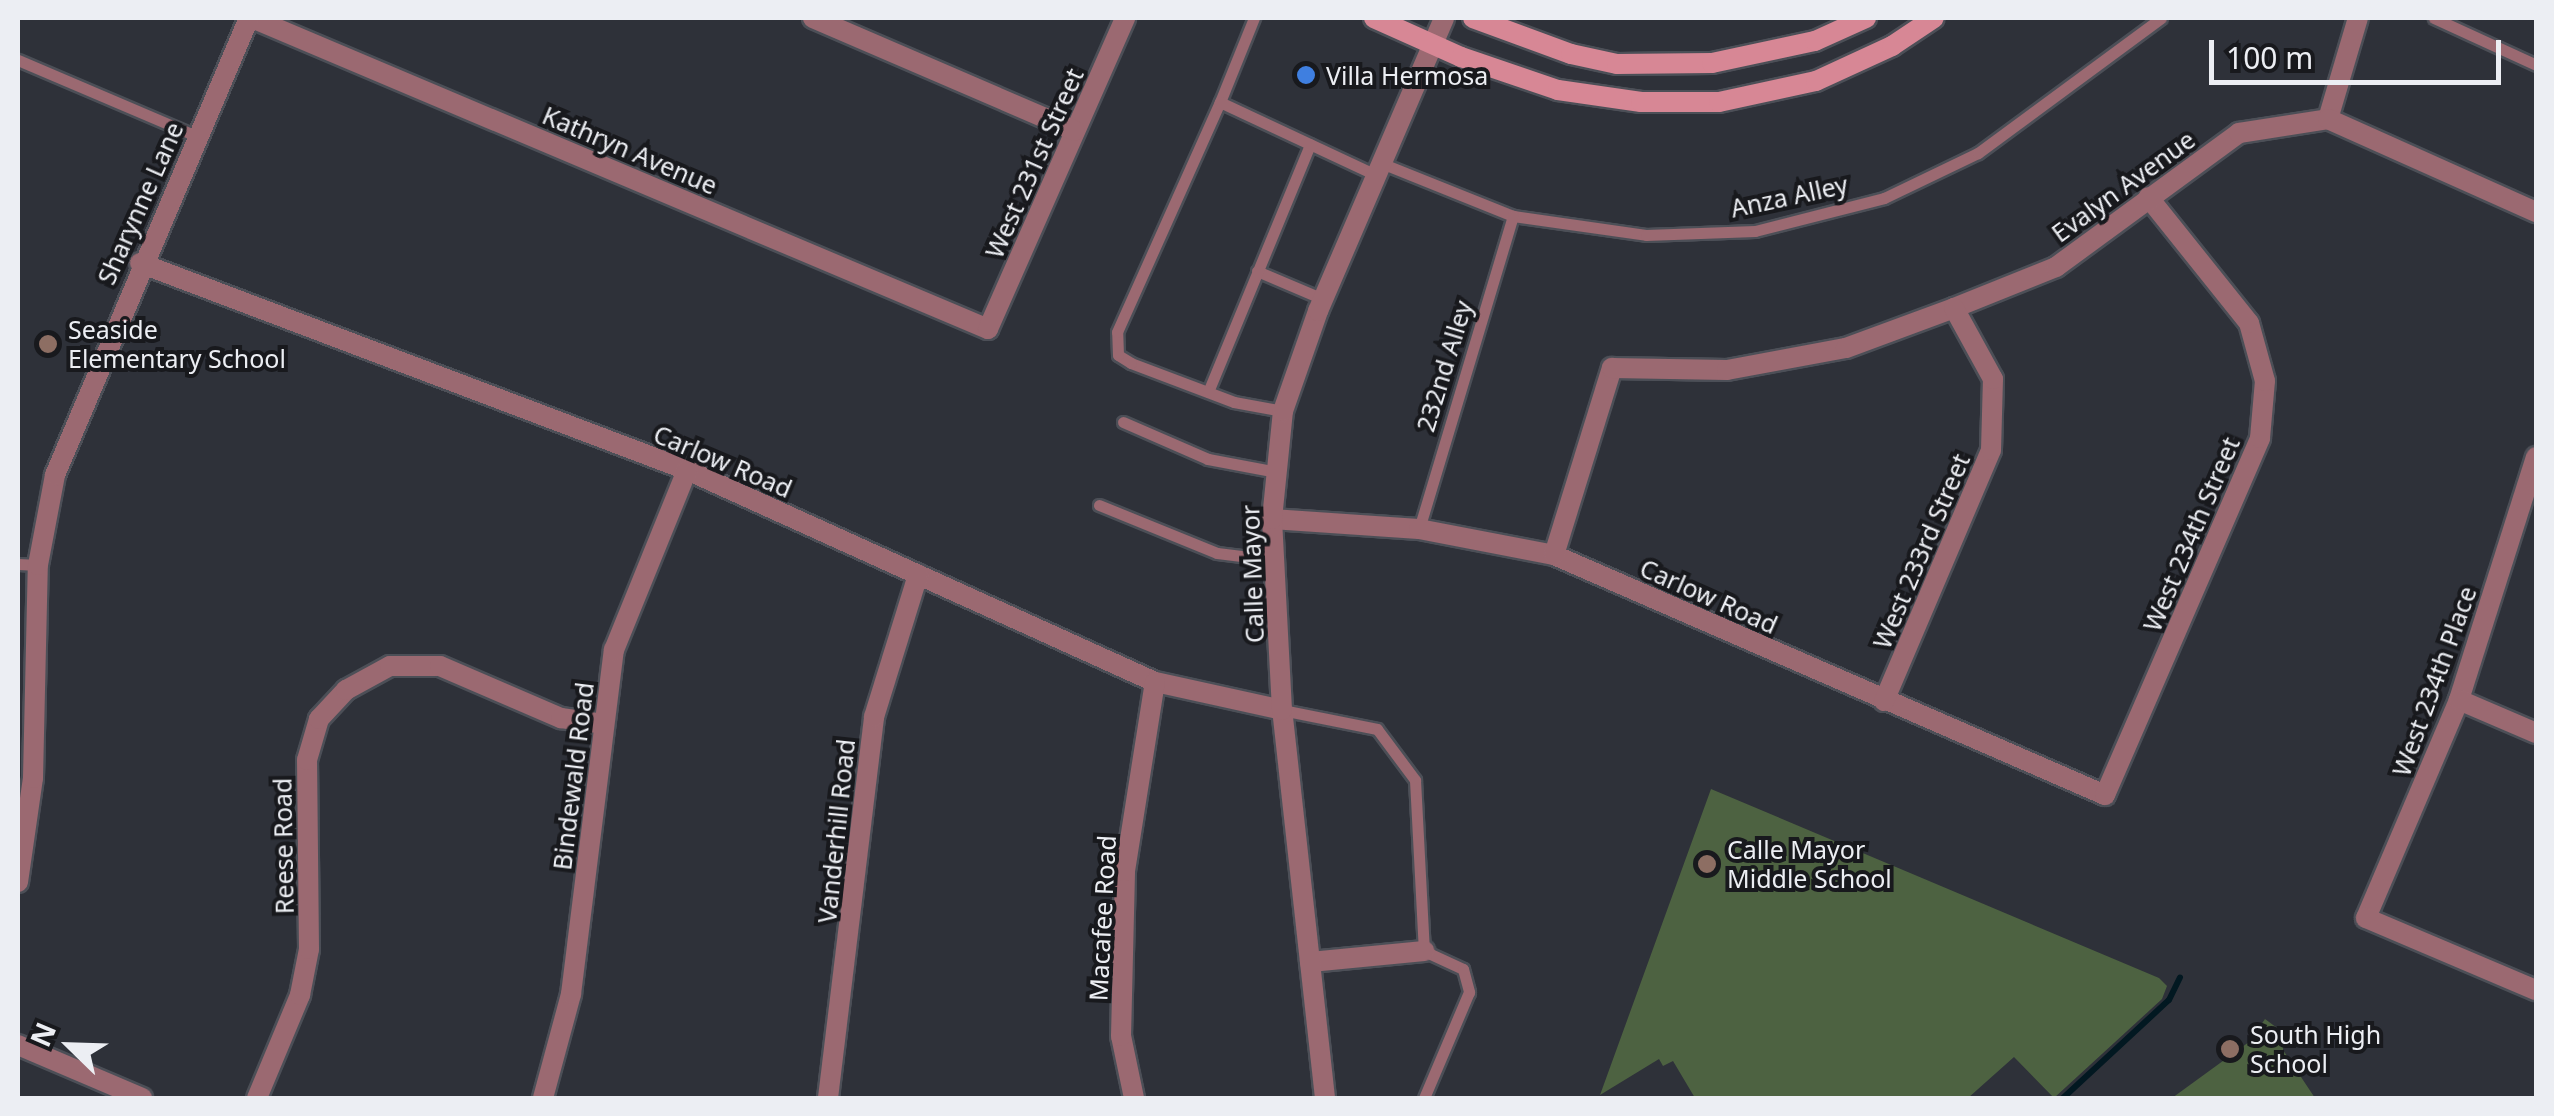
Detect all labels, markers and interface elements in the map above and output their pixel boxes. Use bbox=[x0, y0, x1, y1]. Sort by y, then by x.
scale bar bbox=[2214, 20, 2506, 82]
text: 100 m bbox=[2226, 37, 2313, 78]
place label: Villa Hermosa bbox=[1326, 60, 1488, 90]
street label: West 231st Street bbox=[979, 63, 1089, 263]
marker: Villa Hermosa bbox=[1295, 64, 1317, 86]
street label: Kathryn Avenue bbox=[538, 100, 722, 200]
street label: Sharynne Lane bbox=[91, 117, 189, 289]
street label: Evalyn Avenue bbox=[2046, 124, 2200, 248]
street label: Anza Alley bbox=[1728, 169, 1850, 223]
street label: 232nd Alley bbox=[1410, 297, 1478, 435]
place label: Seaside Elementary School bbox=[68, 315, 286, 374]
marker: Seaside Elementary School bbox=[37, 333, 59, 355]
street label: Carlow Road bbox=[649, 418, 797, 504]
street label: West 234th Street bbox=[2137, 432, 2245, 636]
street label: West 233rd Street bbox=[1866, 449, 1976, 653]
street label: Calle Mayor bbox=[1235, 504, 1269, 644]
street label: Carlow Road bbox=[1636, 552, 1782, 640]
street label: West 234th Place bbox=[2386, 582, 2482, 780]
street label: Bindewald Road bbox=[547, 680, 599, 872]
street label: Vanderhill Road bbox=[811, 737, 861, 925]
street label: Reese Road bbox=[267, 778, 299, 914]
street label: Macafee Road bbox=[1083, 834, 1121, 1002]
place label: Calle Mayor Middle School bbox=[1727, 835, 1892, 894]
marker: Calle Mayor Middle School bbox=[1696, 853, 1718, 875]
north arrow bbox=[20, 996, 120, 1096]
text: N bbox=[20, 1016, 64, 1052]
place label: South High School bbox=[2250, 1020, 2381, 1079]
marker: South High School bbox=[2219, 1038, 2241, 1060]

